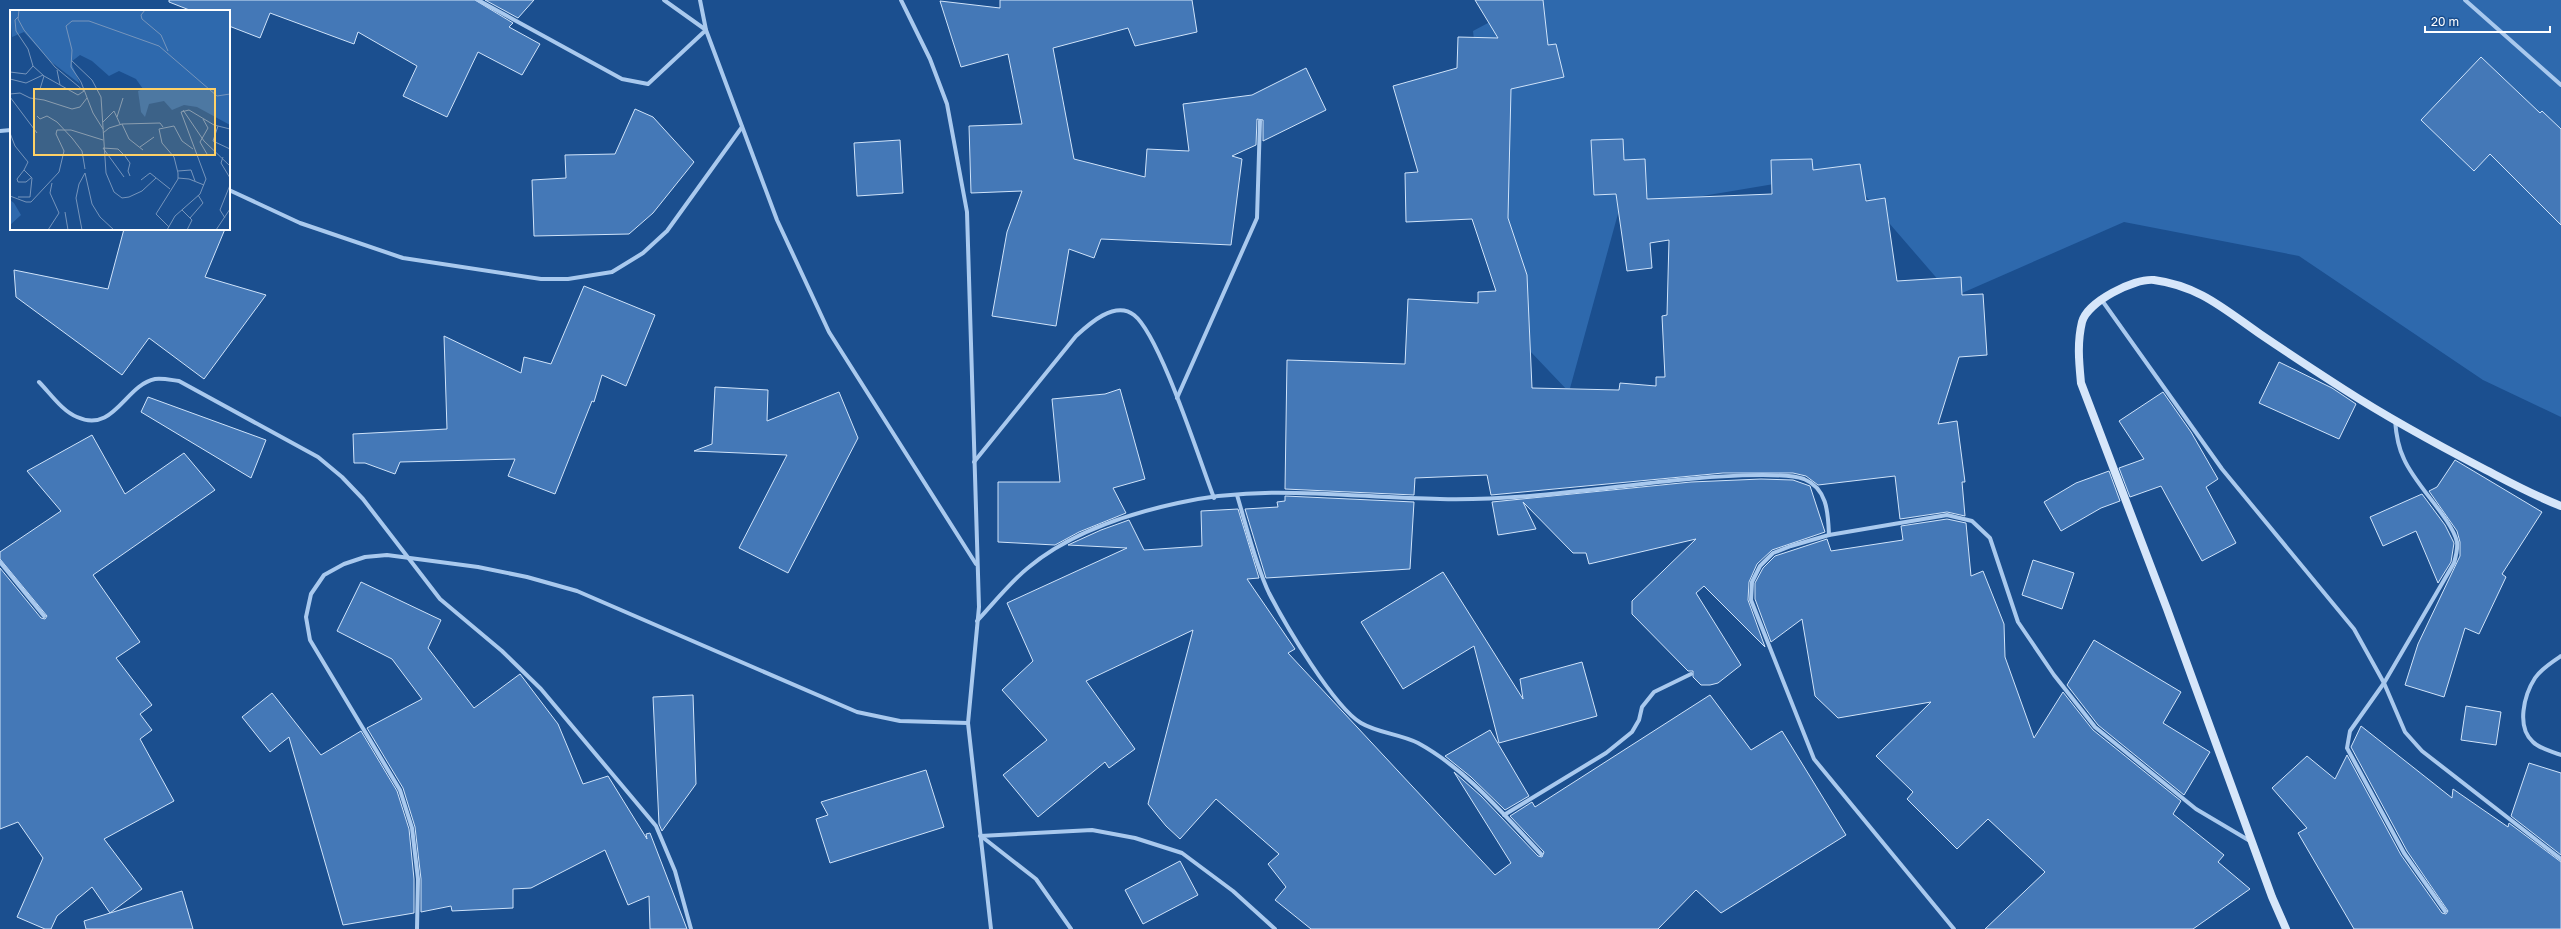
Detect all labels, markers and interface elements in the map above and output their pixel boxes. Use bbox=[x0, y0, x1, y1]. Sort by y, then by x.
scale bar bbox=[2425, 8, 2550, 34]
inset map bbox=[10, 10, 230, 230]
text: 20 m bbox=[2431, 14, 2459, 29]

